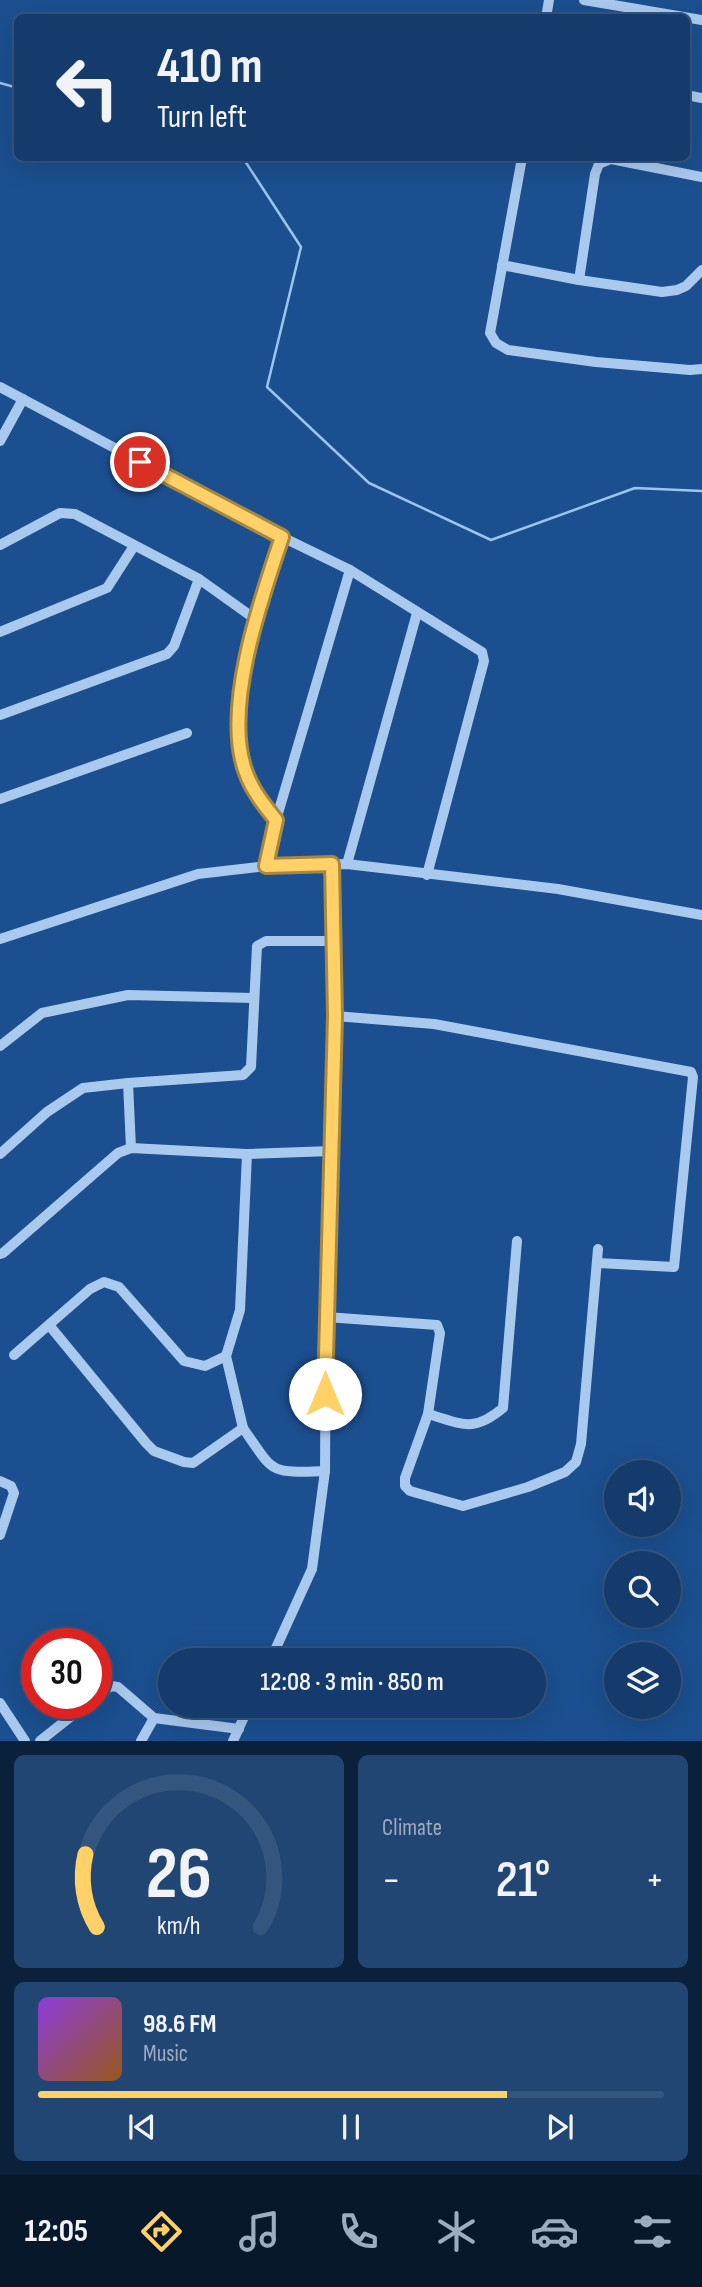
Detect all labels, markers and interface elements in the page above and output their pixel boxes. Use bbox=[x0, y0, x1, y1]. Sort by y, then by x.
text: 410 m bbox=[157, 38, 263, 97]
icon: left bbox=[42, 42, 133, 133]
text: Turn left bbox=[157, 98, 247, 137]
pin bbox=[110, 432, 170, 492]
icon: arrive bbox=[121, 443, 159, 481]
position arrow bbox=[288, 1357, 362, 1431]
map controls bbox=[604, 1460, 681, 1719]
button: sound bbox=[604, 1460, 681, 1537]
button: search bbox=[604, 1551, 681, 1628]
speed limit sign: 30 bbox=[21, 1628, 112, 1719]
button: layers bbox=[604, 1642, 681, 1719]
text: 12:08 · 3 min · 850 m bbox=[260, 1667, 444, 1698]
text: Climate bbox=[382, 1814, 442, 1842]
text: 26 bbox=[146, 1832, 212, 1920]
text: 21° bbox=[496, 1849, 550, 1912]
text: − bbox=[382, 1858, 401, 1903]
text: + bbox=[645, 1858, 664, 1903]
text: km/h bbox=[157, 1911, 201, 1942]
text: 98.6 FM bbox=[143, 2009, 217, 2040]
text: Music bbox=[143, 2040, 188, 2068]
icon: previous bbox=[123, 2108, 161, 2146]
icon: pause bbox=[332, 2108, 370, 2146]
icon: next bbox=[541, 2108, 579, 2146]
icon: directions bbox=[137, 2207, 186, 2256]
icon: music bbox=[235, 2207, 284, 2256]
icon: phone bbox=[334, 2207, 383, 2256]
icon: climate bbox=[432, 2207, 481, 2256]
icon: car bbox=[530, 2207, 579, 2256]
icon: filters bbox=[628, 2207, 677, 2256]
text: 12:05 bbox=[25, 2212, 88, 2251]

